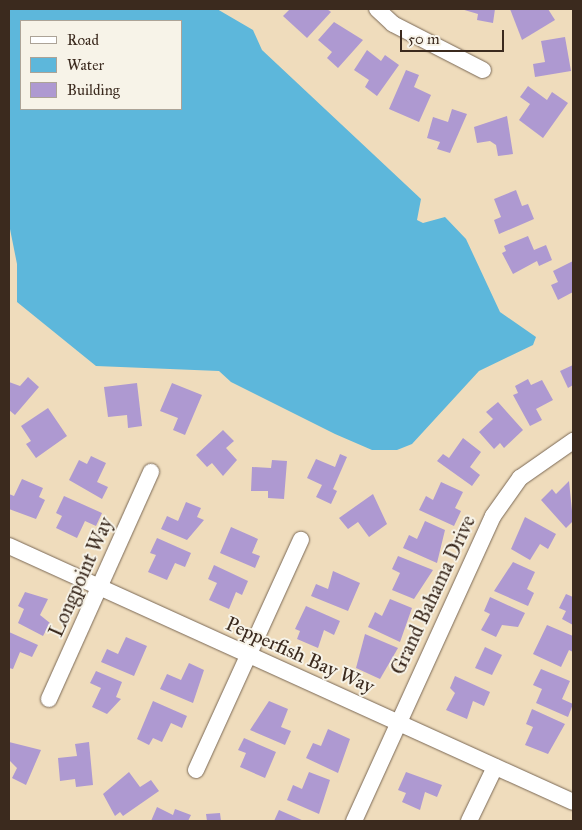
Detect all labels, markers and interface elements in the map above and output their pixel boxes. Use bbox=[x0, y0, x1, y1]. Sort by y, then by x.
legend bbox=[20, 20, 182, 110]
scale bar bbox=[402, 20, 506, 52]
text: 50 m bbox=[408, 30, 440, 48]
text: Road bbox=[67, 31, 99, 49]
text: Water bbox=[67, 56, 104, 74]
text: Building bbox=[67, 81, 120, 99]
street label: Grand Bahama Drive bbox=[386, 512, 480, 678]
street label: Longpoint Way bbox=[44, 513, 118, 641]
street label: Pepperfish Bay Way bbox=[222, 611, 378, 699]

